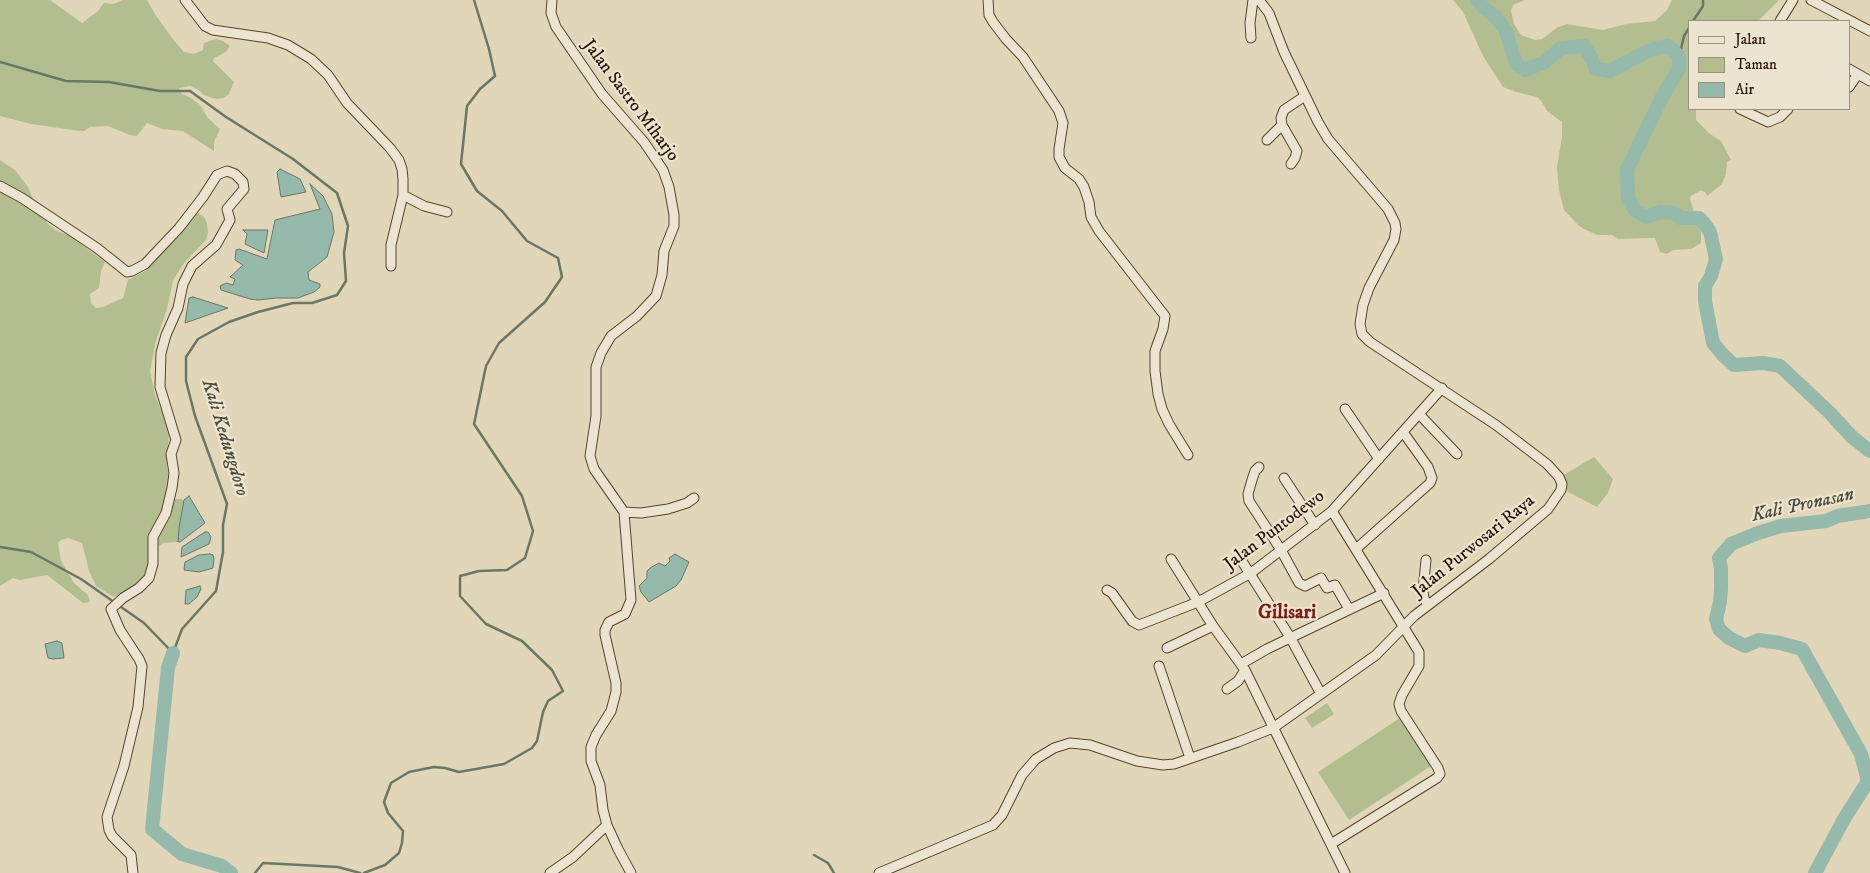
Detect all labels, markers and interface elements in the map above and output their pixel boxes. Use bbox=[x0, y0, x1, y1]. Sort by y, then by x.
legend bbox=[1688, 20, 1850, 110]
text: Jalan bbox=[1735, 30, 1766, 49]
street label: Jalan Sastro Miharjo bbox=[577, 36, 683, 166]
text: Taman bbox=[1735, 55, 1777, 74]
text: Air bbox=[1735, 80, 1754, 99]
water label: Kali Kedungdoro bbox=[195, 377, 253, 499]
water label: Kali Pronasan bbox=[1750, 484, 1856, 528]
street label: Jalan Puntodewo bbox=[1220, 486, 1330, 576]
street label: Jalan Purwosari Raya bbox=[1408, 491, 1540, 603]
district label: Gilisari bbox=[1258, 602, 1316, 626]

